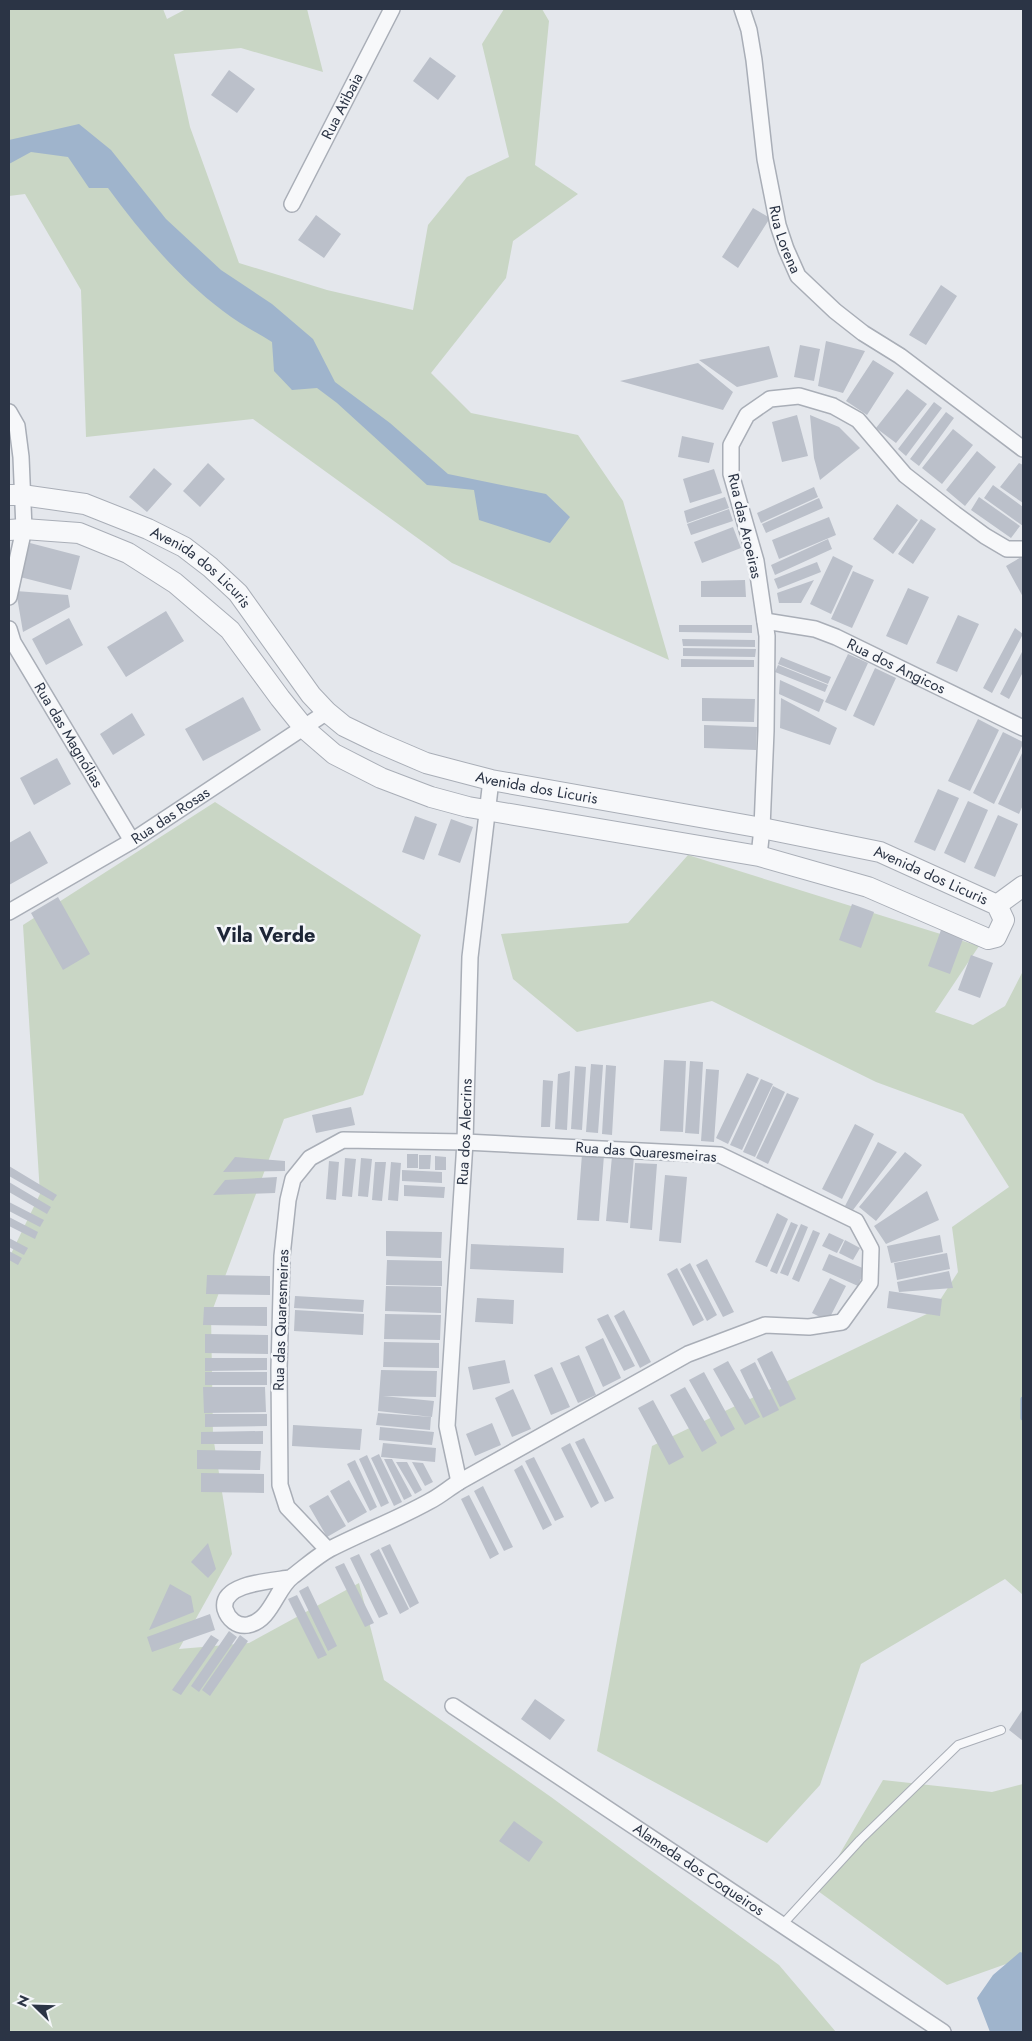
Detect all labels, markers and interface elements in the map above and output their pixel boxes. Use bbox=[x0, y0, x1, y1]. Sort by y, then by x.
street label: Rua Atibaia bbox=[316, 69, 368, 143]
street label: Rua Lorena bbox=[763, 203, 806, 277]
street label: Rua das Aroeiras bbox=[722, 471, 768, 581]
street label: Avenida dos Licuris bbox=[146, 521, 256, 612]
street label: Rua dos Angicos bbox=[843, 633, 949, 700]
street label: Rua das Magnólias bbox=[29, 678, 109, 792]
street label: Avenida dos Licuris bbox=[473, 765, 599, 810]
street label: Rua das Rosas bbox=[127, 782, 214, 850]
street label: Avenida dos Licuris bbox=[872, 840, 992, 910]
district label: Vila Verde bbox=[216, 921, 315, 950]
street label: Rua dos Alecrins bbox=[451, 1078, 478, 1186]
street label: Rua das Quaresmeiras bbox=[575, 1136, 717, 1168]
street label: Rua das Quaresmeiras bbox=[268, 1249, 294, 1391]
street label: Alameda dos Coqueiros bbox=[629, 1818, 769, 1921]
north arrow bbox=[10, 1981, 60, 2031]
text: N bbox=[12, 1992, 34, 2010]

